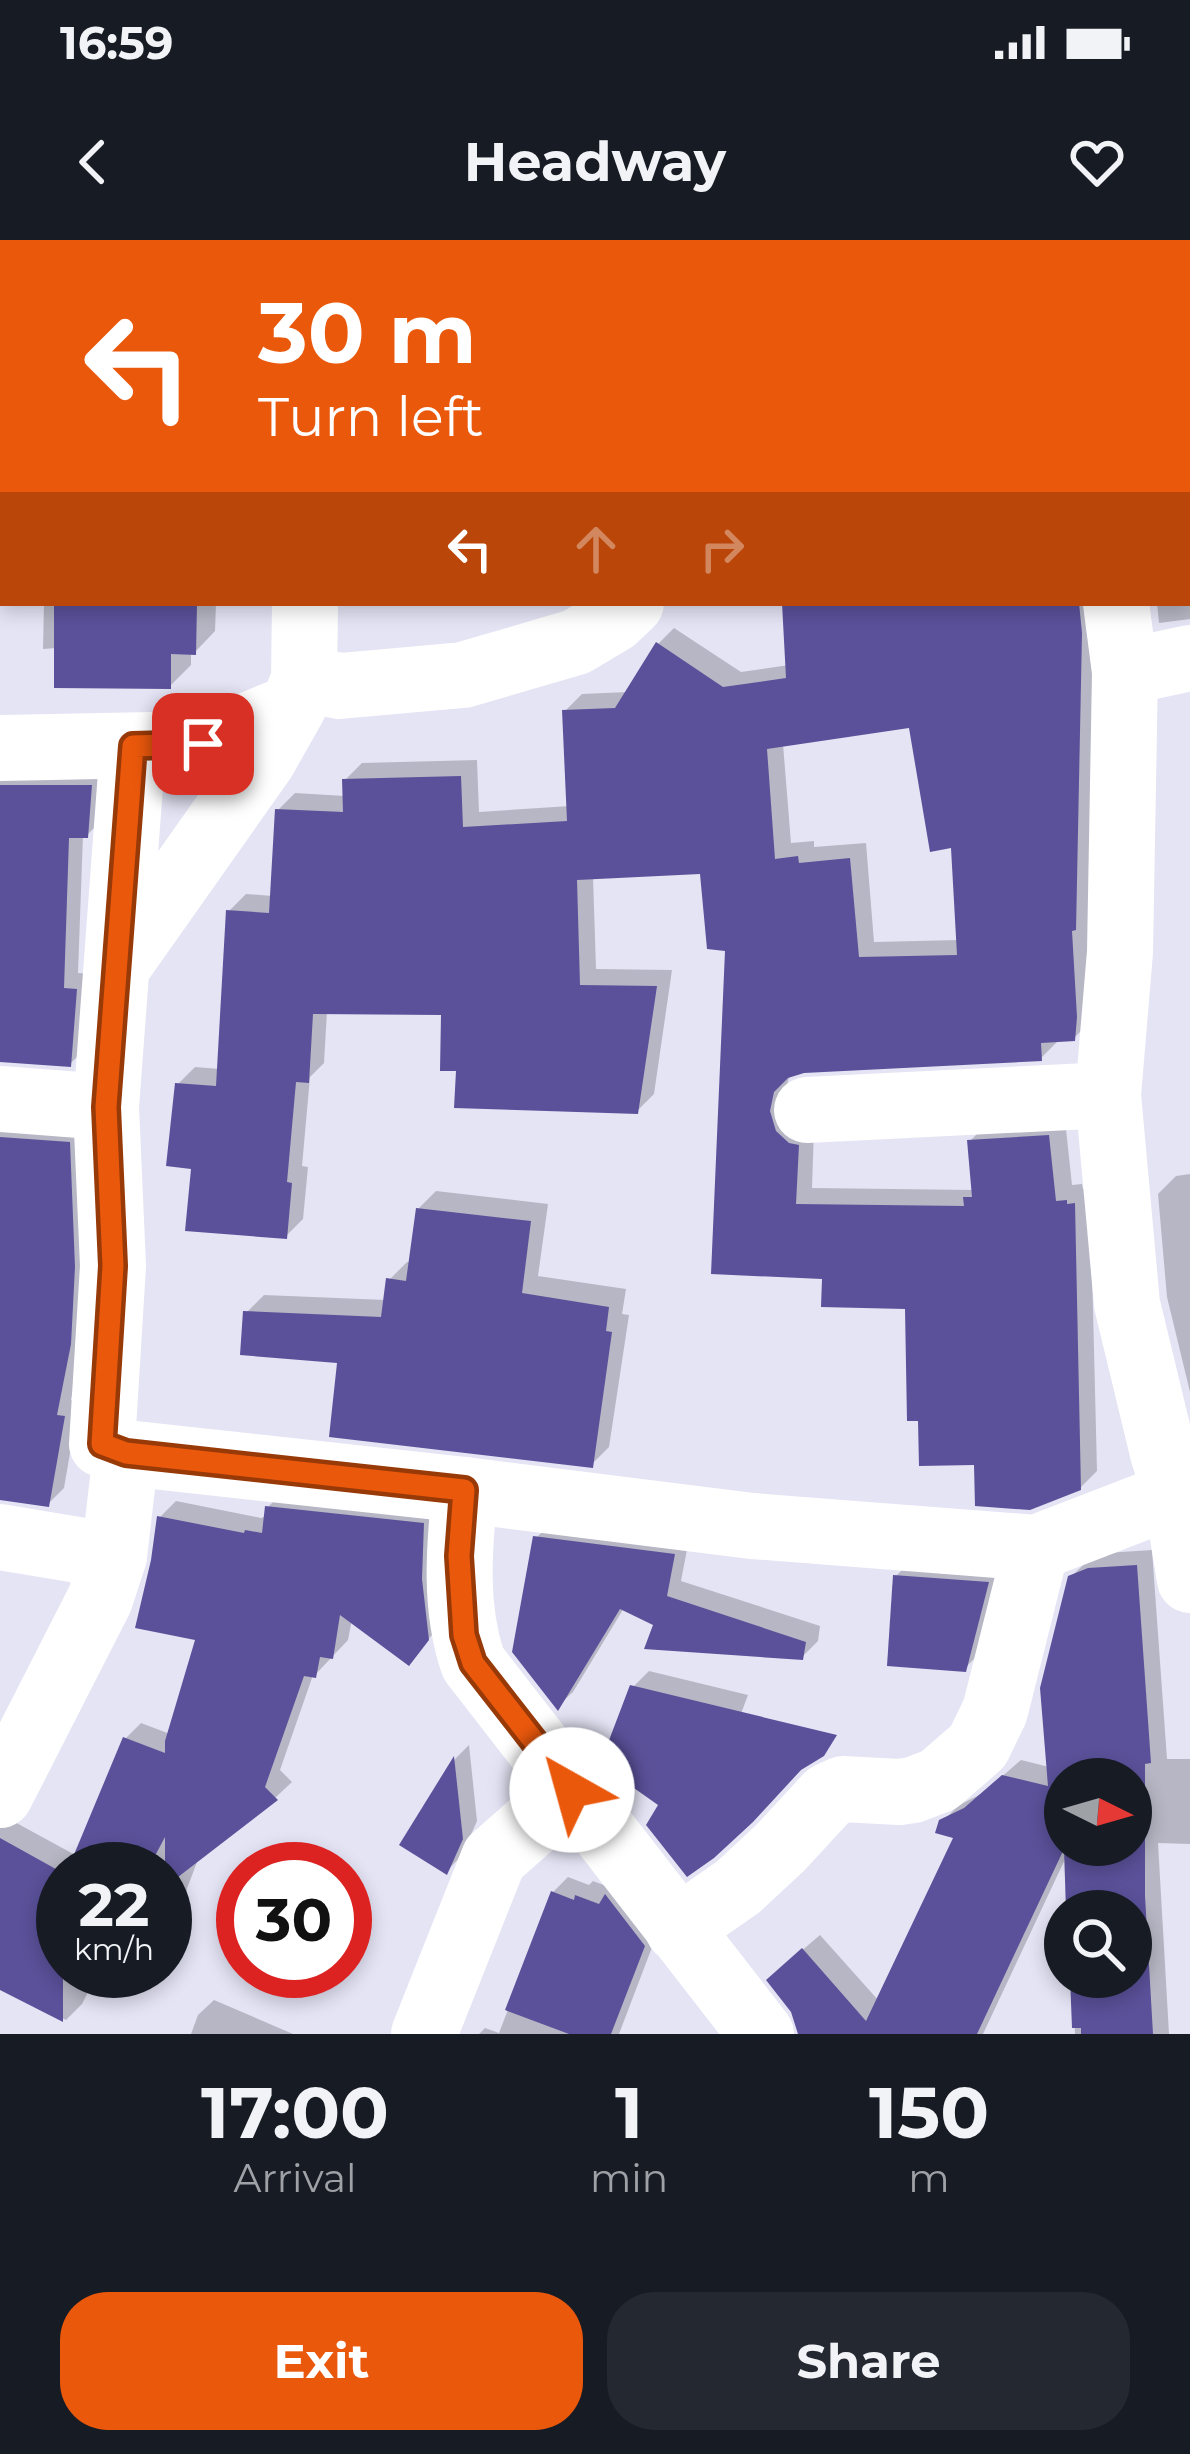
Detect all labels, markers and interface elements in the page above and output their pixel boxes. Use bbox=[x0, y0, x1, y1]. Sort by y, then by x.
text: 16:59 bbox=[60, 15, 174, 70]
icon: back bbox=[60, 129, 126, 195]
text: Headway bbox=[464, 129, 726, 195]
icon: heart bbox=[1064, 129, 1130, 195]
text: 30 m bbox=[258, 282, 477, 384]
icon: left bbox=[60, 288, 216, 444]
text: Turn left bbox=[258, 384, 484, 450]
icon: left bbox=[437, 516, 503, 582]
icon: ahead bbox=[563, 516, 629, 582]
icon: right bbox=[689, 516, 755, 582]
pin bbox=[152, 693, 254, 795]
icon: arrive bbox=[170, 711, 236, 777]
position arrow bbox=[509, 1727, 635, 1853]
north arrow bbox=[1044, 1758, 1152, 1866]
map controls bbox=[1044, 1758, 1152, 1998]
speed limit sign: 30 bbox=[216, 1842, 372, 1998]
text: 22 bbox=[79, 1868, 149, 1941]
button: search bbox=[1044, 1890, 1152, 1998]
text: km/h bbox=[74, 1931, 154, 1968]
text: 17:00 bbox=[201, 2068, 389, 2156]
text: 1 bbox=[615, 2068, 643, 2156]
text: 150 bbox=[869, 2068, 989, 2156]
text: Arrival bbox=[233, 2154, 356, 2202]
text: min bbox=[590, 2154, 668, 2202]
text: m bbox=[908, 2154, 950, 2202]
button: Exit bbox=[60, 2292, 583, 2430]
button: Share bbox=[607, 2292, 1130, 2430]

